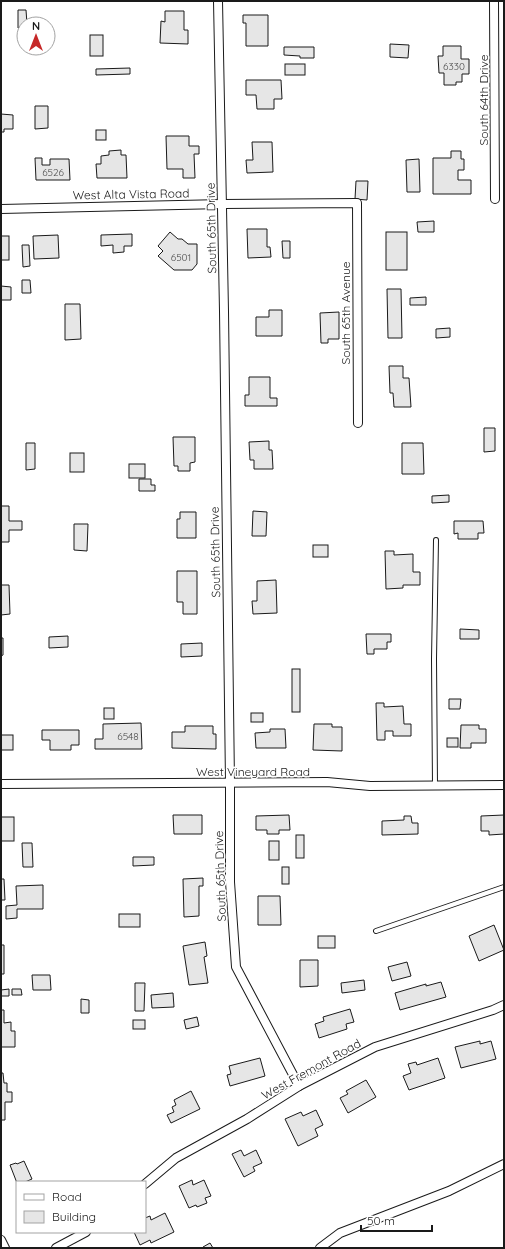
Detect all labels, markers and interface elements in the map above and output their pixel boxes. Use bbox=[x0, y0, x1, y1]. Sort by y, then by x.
north arrow bbox=[16, 16, 56, 56]
text: N bbox=[32, 19, 40, 33]
street label: South 64th Drive bbox=[476, 54, 491, 146]
house number: 6330 bbox=[443, 60, 465, 73]
house number: 6526 bbox=[42, 166, 64, 179]
street label: South 65th Drive bbox=[203, 182, 219, 274]
street label: West Alta Vista Road bbox=[72, 185, 190, 203]
house number: 6501 bbox=[171, 251, 191, 264]
street label: South 65th Avenue bbox=[338, 261, 353, 365]
street label: South 65th Drive bbox=[207, 506, 223, 598]
house number: 6548 bbox=[117, 730, 139, 743]
street label: West Vineyard Road bbox=[196, 764, 310, 779]
street label: South 65th Drive bbox=[211, 830, 229, 922]
street label: West Fremont Road bbox=[259, 1035, 363, 1103]
legend bbox=[16, 1181, 146, 1233]
text: Road bbox=[52, 1189, 82, 1204]
scale bar bbox=[361, 1207, 432, 1233]
text: Building bbox=[52, 1209, 96, 1224]
text: 50 m bbox=[367, 1213, 395, 1228]

